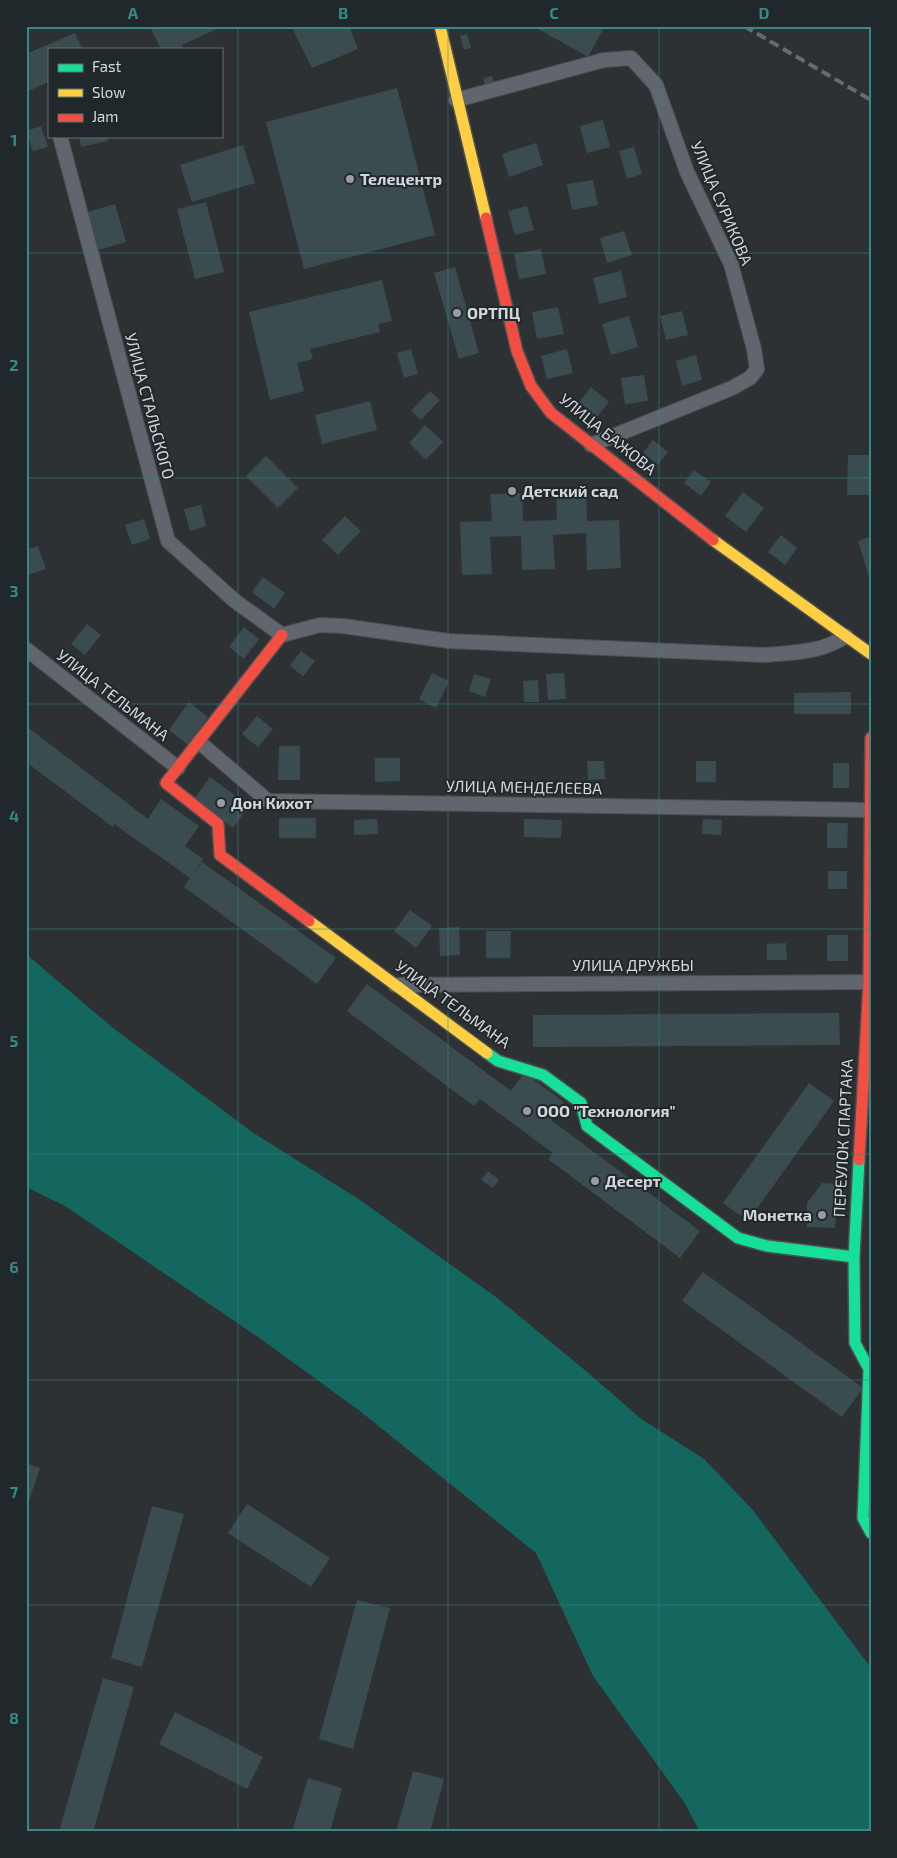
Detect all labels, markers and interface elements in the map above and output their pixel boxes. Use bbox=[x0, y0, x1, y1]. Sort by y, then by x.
text: A bbox=[128, 3, 139, 22]
text: B bbox=[338, 3, 348, 22]
text: C bbox=[549, 3, 559, 22]
text: D bbox=[759, 3, 770, 22]
legend bbox=[48, 48, 222, 138]
text: Fast bbox=[92, 57, 122, 75]
text: Slow bbox=[92, 83, 126, 101]
text: Jam bbox=[92, 107, 118, 125]
text: 1 bbox=[11, 130, 17, 149]
street label: УЛИЦА СУРИКОВА bbox=[688, 138, 757, 268]
place label: Телецентр bbox=[360, 169, 442, 188]
marker: Телецентр bbox=[344, 173, 356, 185]
place label: ОРТПЦ bbox=[467, 303, 521, 322]
marker: ОРТПЦ bbox=[451, 307, 463, 319]
street label: УЛИЦА СТАЛЬСКОГО bbox=[122, 331, 179, 481]
text: 2 bbox=[9, 355, 19, 374]
street label: УЛИЦА БАЖОВА bbox=[556, 389, 661, 478]
place label: Детский сад bbox=[522, 481, 618, 500]
marker: Детский сад bbox=[506, 485, 518, 497]
text: 3 bbox=[9, 581, 19, 600]
street label: УЛИЦА ТЕЛЬМАНА bbox=[53, 645, 173, 744]
street label: УЛИЦА МЕНДЕЛЕЕВА bbox=[446, 776, 602, 797]
place label: Дон Кихот bbox=[231, 793, 312, 812]
marker: Дон Кихот bbox=[215, 797, 227, 809]
text: 4 bbox=[9, 806, 19, 825]
street label: УЛИЦА ДРУЖБЫ bbox=[572, 955, 694, 974]
street label: УЛИЦА ТЕЛЬМАНА bbox=[392, 956, 514, 1052]
text: 5 bbox=[10, 1031, 19, 1050]
street label: ПЕРЕУЛОК СПАРТАКА bbox=[829, 1058, 856, 1218]
place label: ООО "Технология" bbox=[537, 1101, 676, 1120]
marker: ООО "Технология" bbox=[521, 1105, 533, 1117]
place label: Десерт bbox=[605, 1171, 661, 1190]
marker: Десерт bbox=[589, 1175, 601, 1187]
place label: Монетка bbox=[743, 1205, 812, 1224]
marker: Монетка bbox=[816, 1209, 828, 1221]
text: 6 bbox=[9, 1257, 19, 1276]
text: 7 bbox=[10, 1482, 19, 1501]
text: 8 bbox=[9, 1708, 19, 1727]

